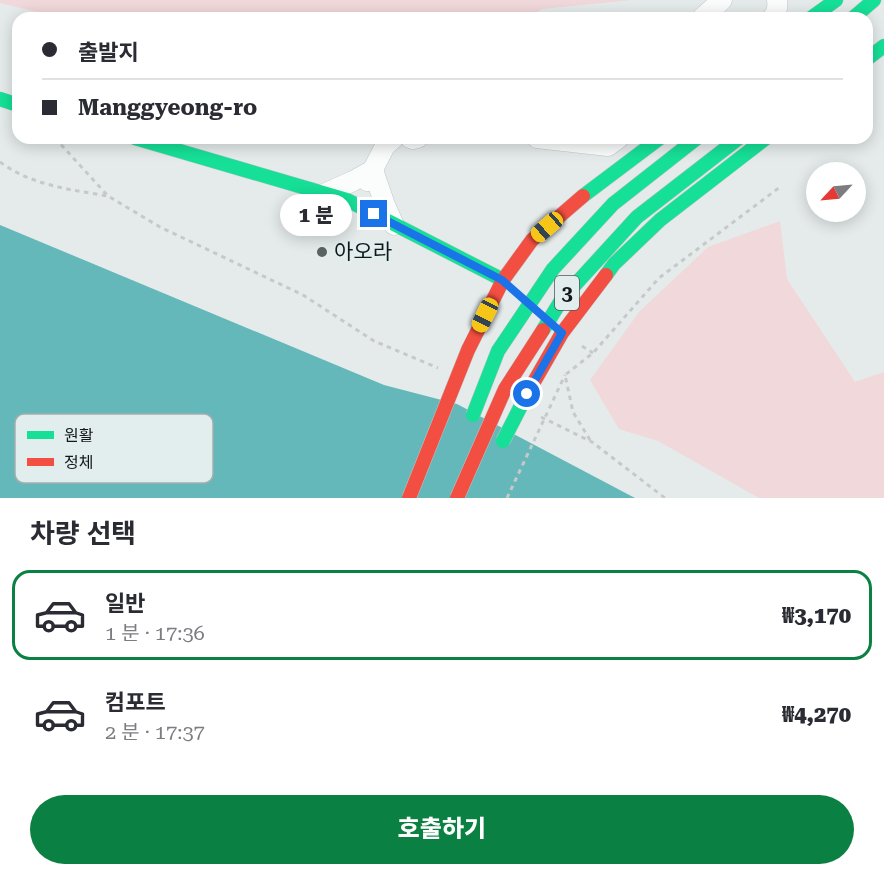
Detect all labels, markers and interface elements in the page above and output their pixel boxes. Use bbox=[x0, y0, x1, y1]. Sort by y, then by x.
text: 출발지 bbox=[78, 40, 139, 65]
text: Manggyeong-ro bbox=[78, 95, 257, 120]
north arrow bbox=[806, 162, 866, 222]
map controls bbox=[806, 162, 866, 222]
callout: 1 분 bbox=[281, 193, 353, 235]
route end bbox=[360, 200, 387, 227]
text: 1 분 bbox=[299, 203, 333, 227]
car bbox=[528, 208, 566, 246]
place label: 아오라 bbox=[334, 240, 392, 264]
marker: 아오라 bbox=[315, 245, 329, 259]
road number: 3 bbox=[555, 276, 579, 310]
car bbox=[469, 295, 501, 335]
route start bbox=[513, 380, 540, 407]
legend bbox=[15, 414, 213, 483]
text: 원활 bbox=[64, 426, 94, 445]
text: 정체 bbox=[64, 453, 93, 472]
text: 차량 선택 bbox=[30, 518, 136, 550]
icon: car bbox=[33, 588, 87, 642]
text: 일반 bbox=[105, 591, 145, 616]
text: ₩3,170 bbox=[782, 603, 851, 628]
text: 1 분 · 17:36 bbox=[105, 621, 205, 645]
icon: car bbox=[33, 687, 87, 741]
text: 컴포트 bbox=[105, 690, 166, 715]
text: ₩4,270 bbox=[782, 702, 851, 727]
text: 2 분 · 17:37 bbox=[105, 720, 205, 744]
button: 호출하기 bbox=[30, 795, 854, 864]

